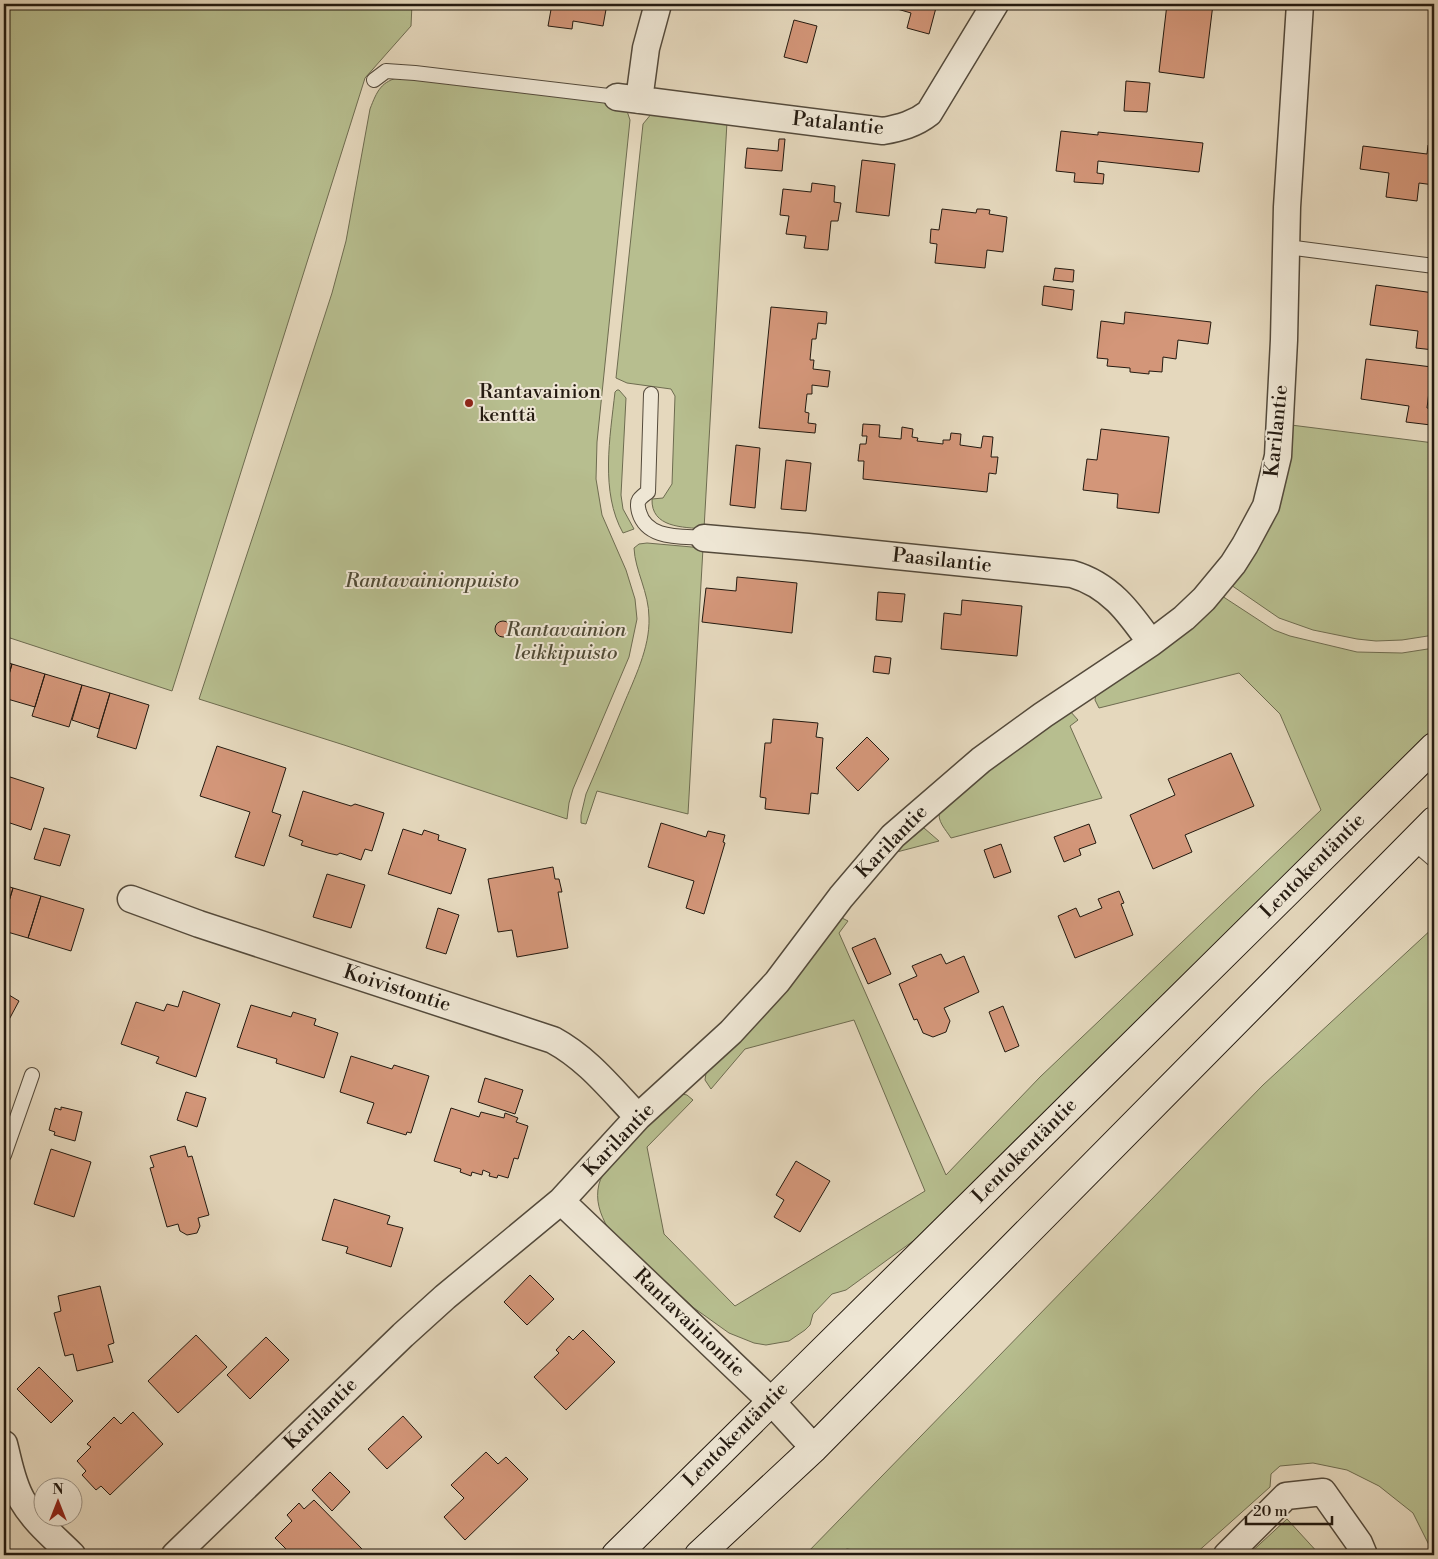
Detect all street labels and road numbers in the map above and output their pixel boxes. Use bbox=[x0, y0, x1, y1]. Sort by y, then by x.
street label: Patalantie bbox=[791, 107, 885, 141]
street label: Karilantie bbox=[1260, 384, 1294, 478]
street label: Paasilantie bbox=[891, 543, 993, 579]
street label: Karilantie bbox=[851, 800, 933, 884]
street label: Lentokentäntie bbox=[1255, 808, 1371, 924]
street label: Koivistontie bbox=[340, 960, 454, 1018]
street label: Lentokentäntie bbox=[967, 1093, 1083, 1209]
street label: Karilantie bbox=[578, 1098, 660, 1182]
street label: Rantavainiontie bbox=[628, 1263, 750, 1383]
street label: Karilantie bbox=[279, 1373, 363, 1455]
street label: Lentokentäntie bbox=[678, 1377, 794, 1493]

